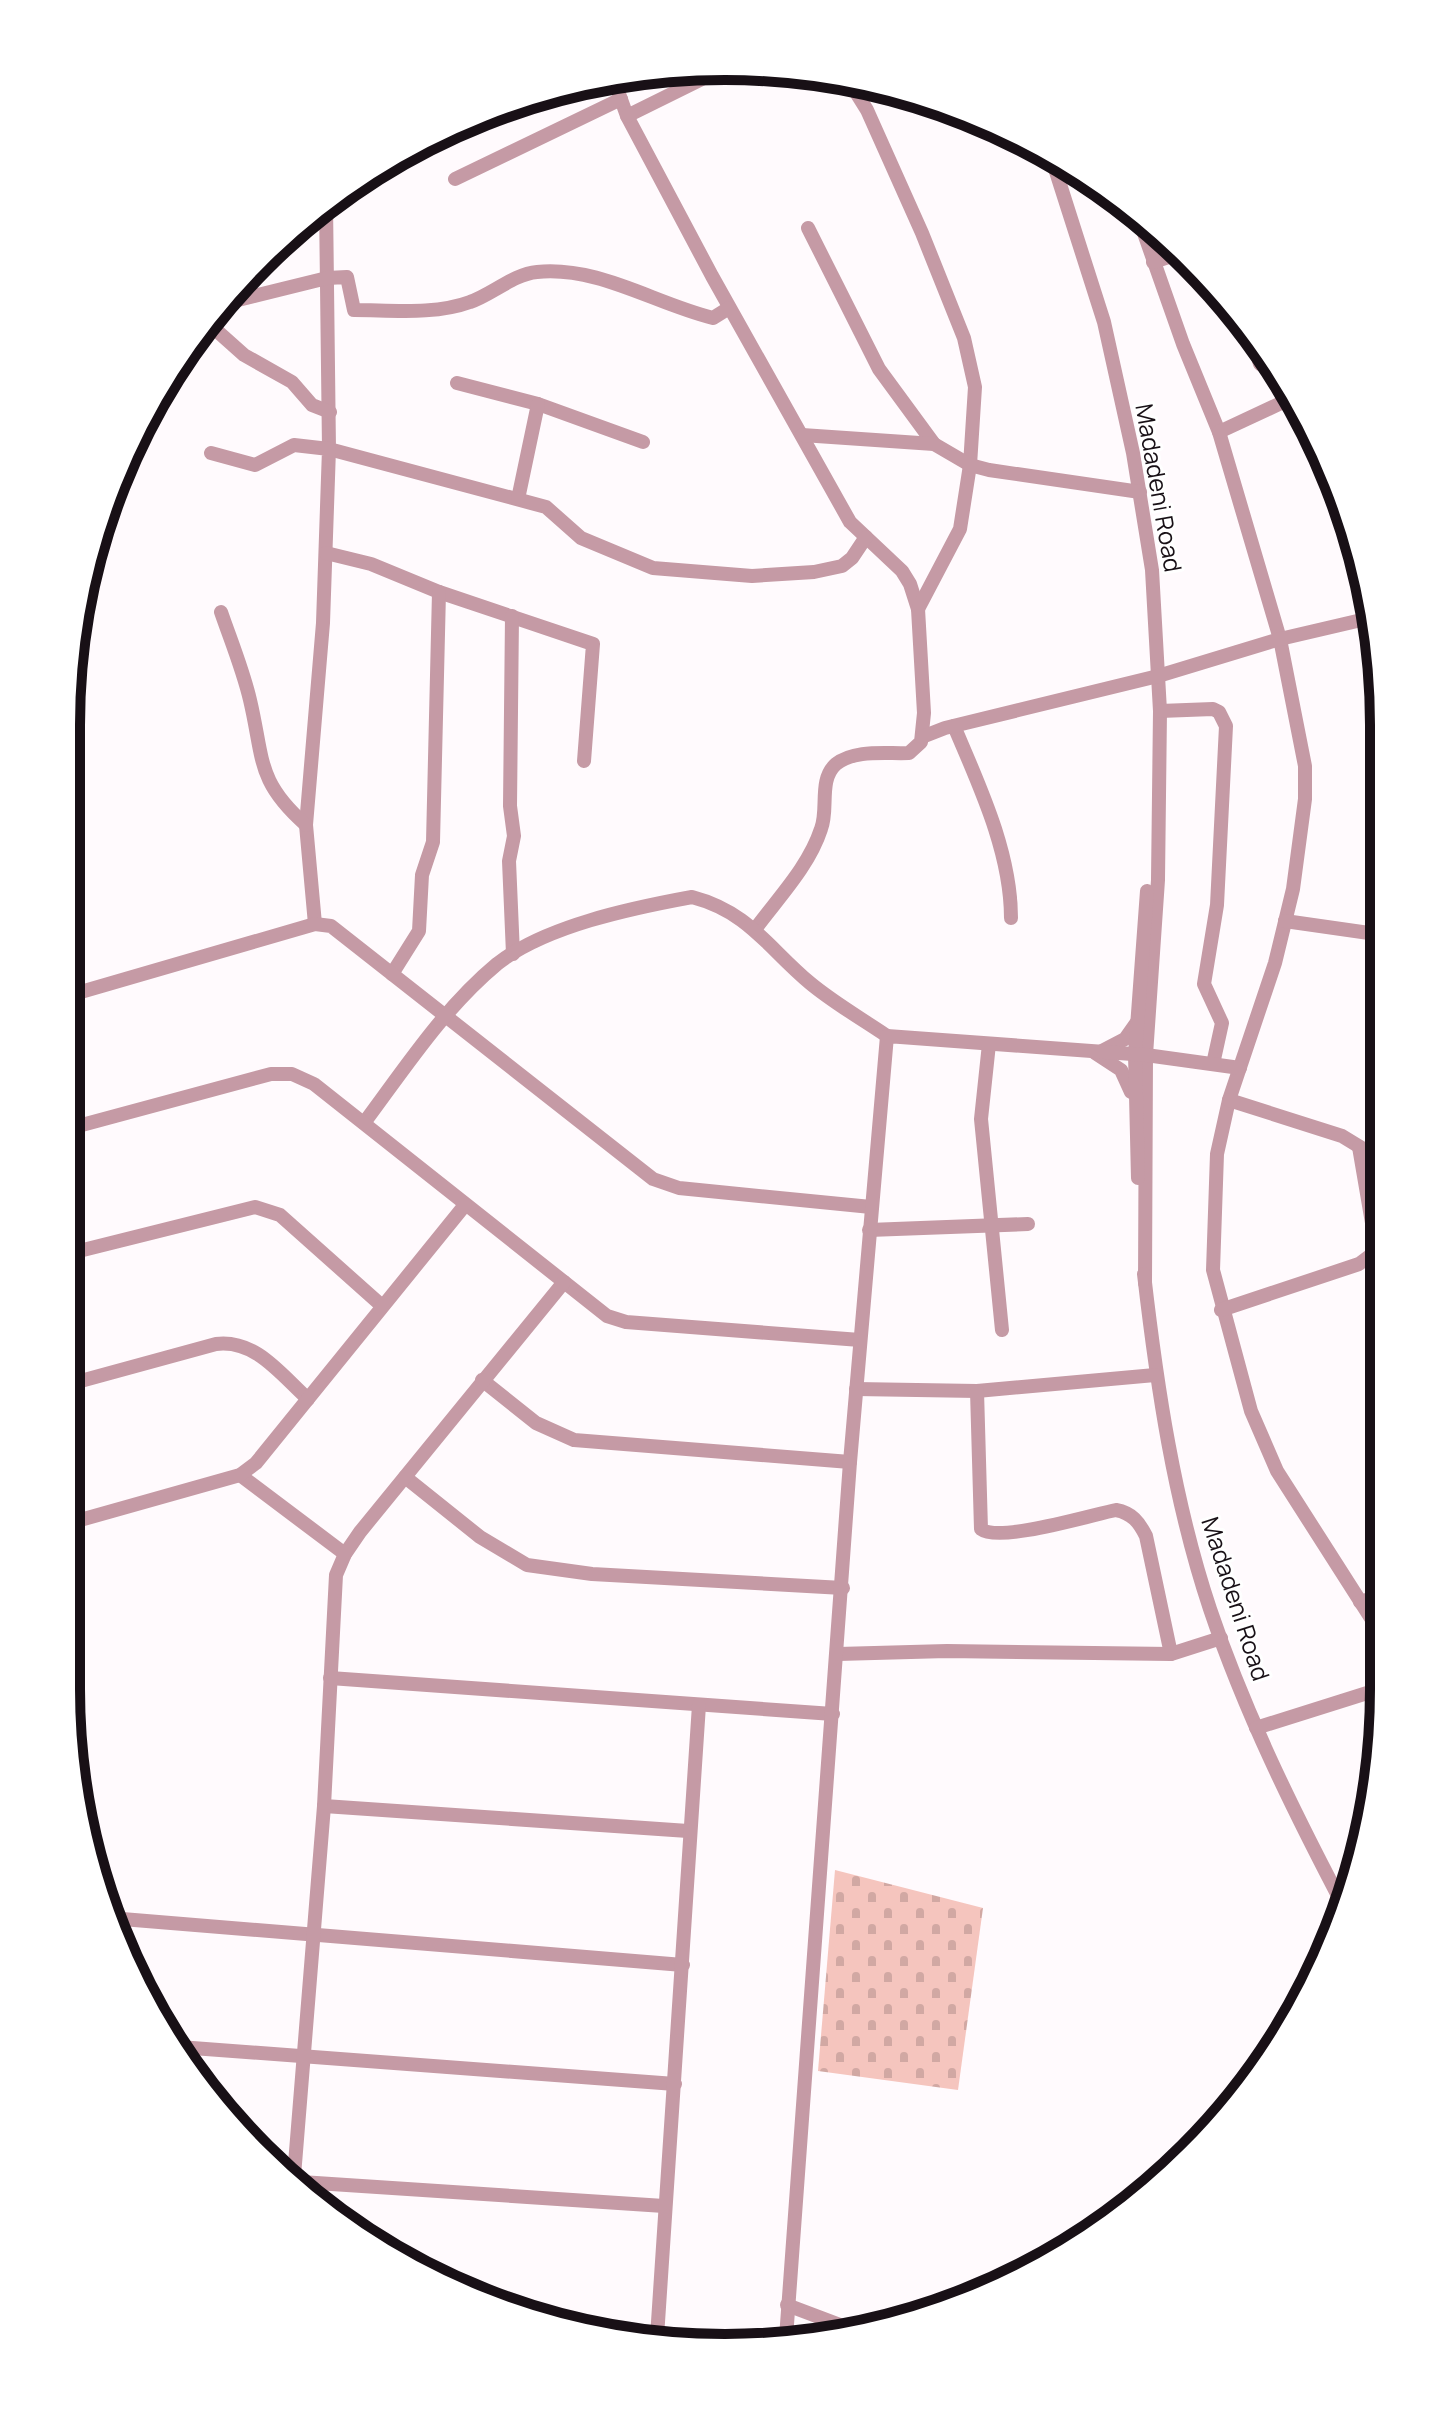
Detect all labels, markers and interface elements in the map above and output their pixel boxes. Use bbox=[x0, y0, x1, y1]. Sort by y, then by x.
street label: Madadeni Road bbox=[1128, 401, 1191, 575]
street label: Madadeni Road bbox=[1194, 1512, 1278, 1685]

